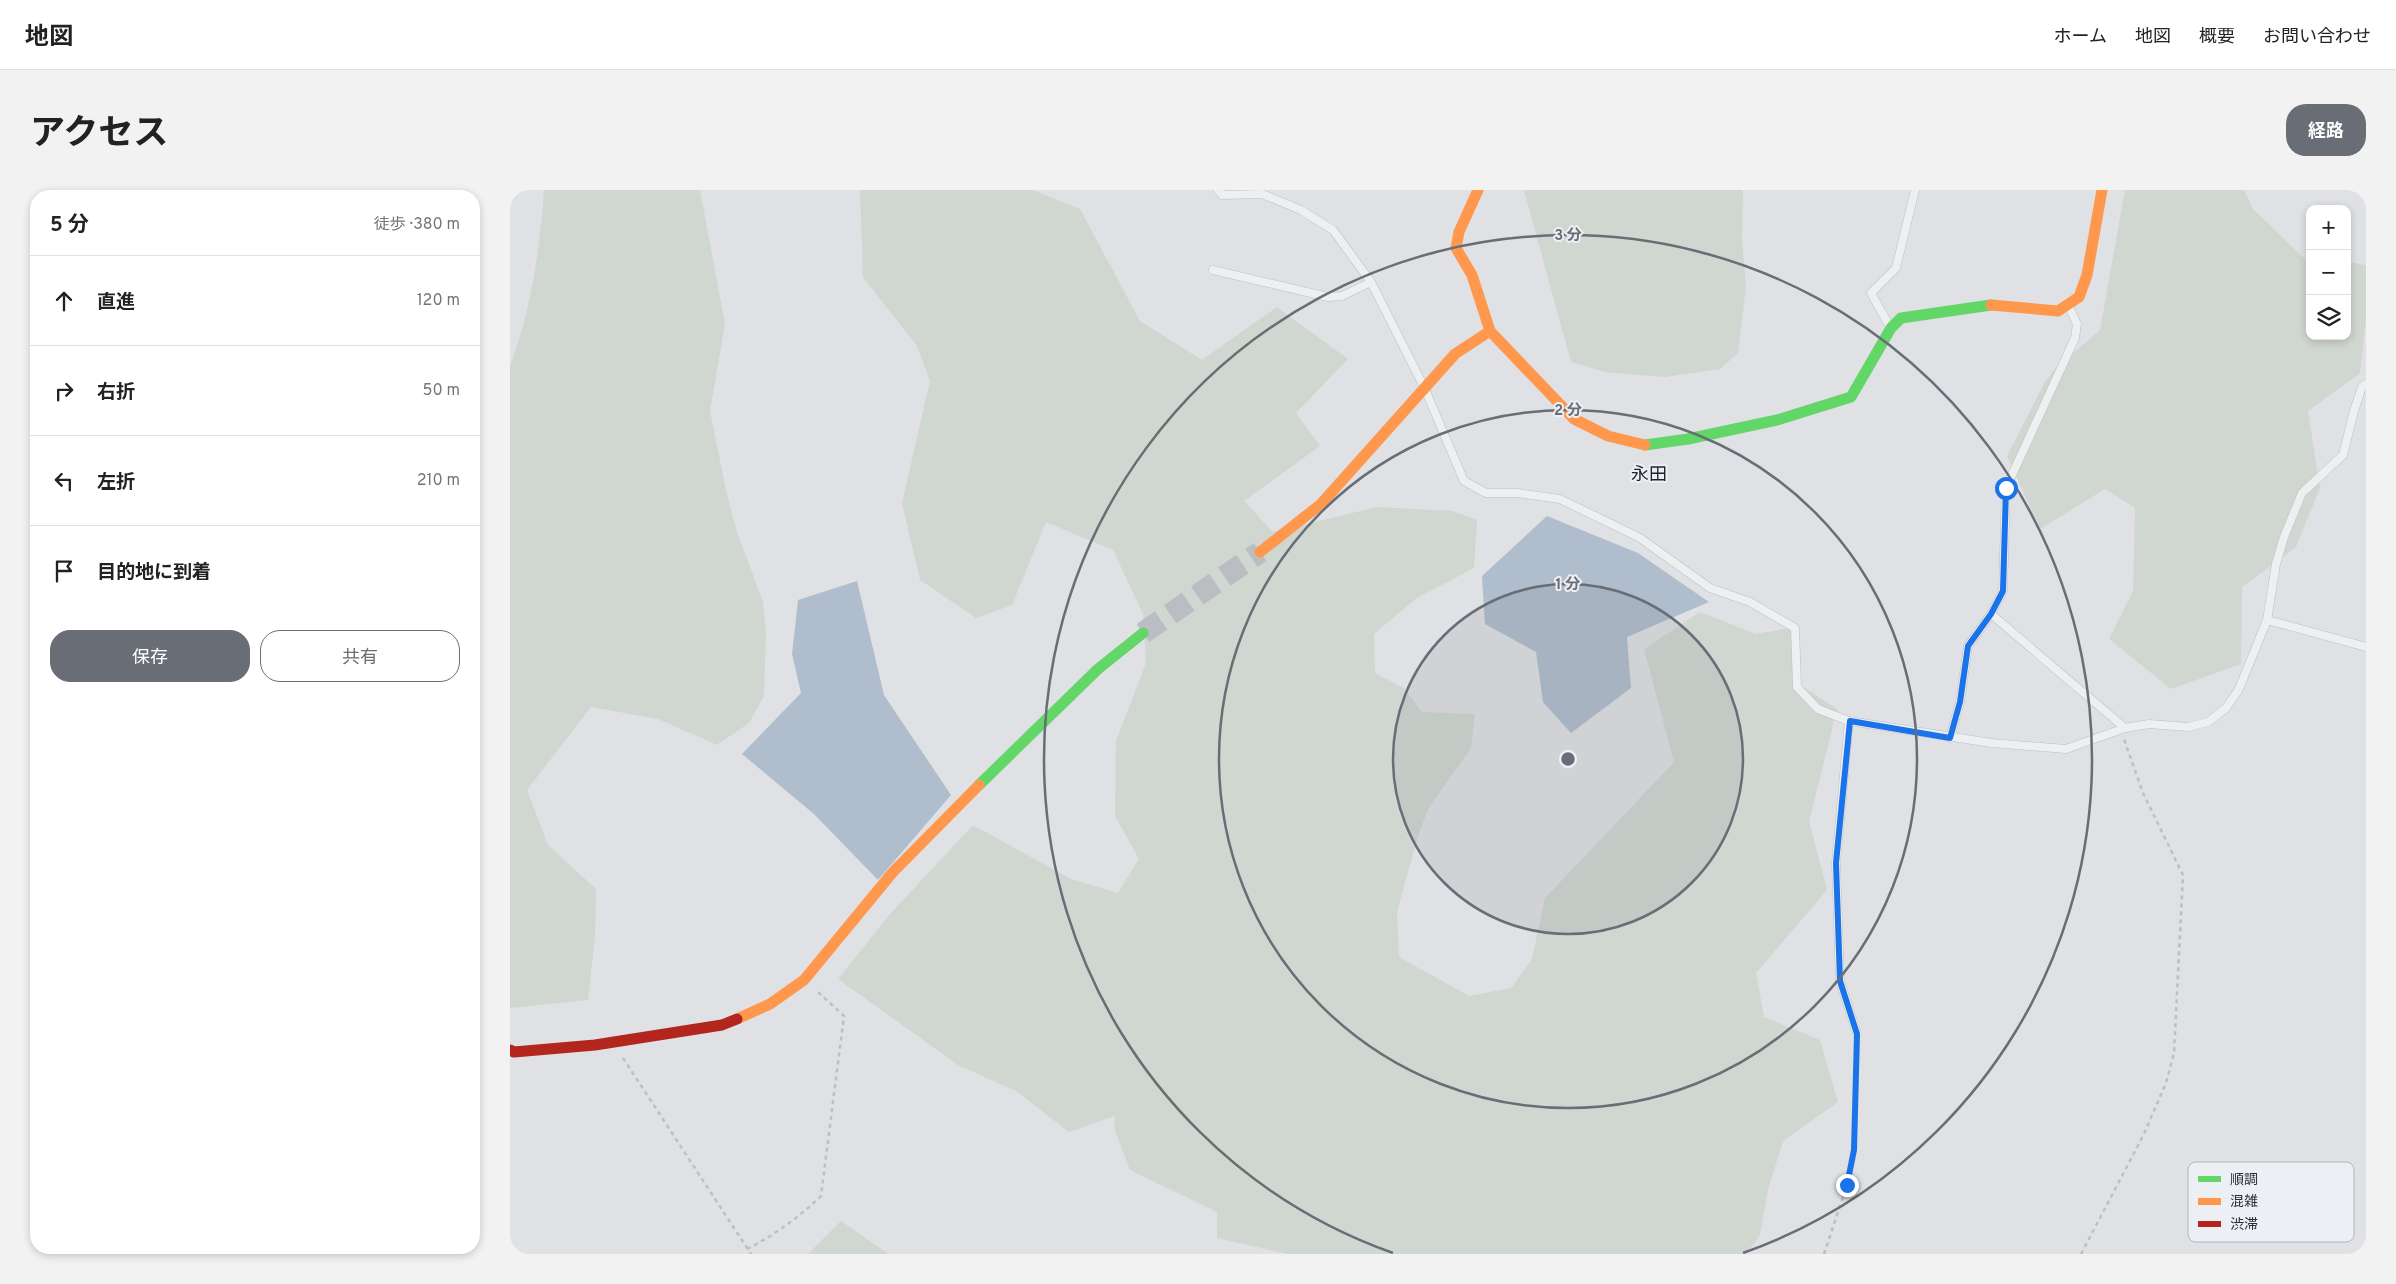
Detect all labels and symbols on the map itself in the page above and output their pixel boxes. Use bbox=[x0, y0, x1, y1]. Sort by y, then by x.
text: 3 分 bbox=[1554, 227, 1582, 246]
text: 2 分 bbox=[1554, 402, 1582, 421]
district label: 永田 bbox=[1631, 464, 1667, 487]
route start bbox=[1995, 477, 2018, 500]
text: 1 分 bbox=[1556, 576, 1580, 595]
centre of rings bbox=[1559, 750, 1577, 768]
legend bbox=[2188, 1162, 2354, 1242]
text: 順調 bbox=[2230, 1172, 2258, 1189]
route end bbox=[1836, 1174, 1859, 1197]
text: 混雑 bbox=[2230, 1193, 2258, 1211]
text: 渋滞 bbox=[2230, 1217, 2258, 1234]

